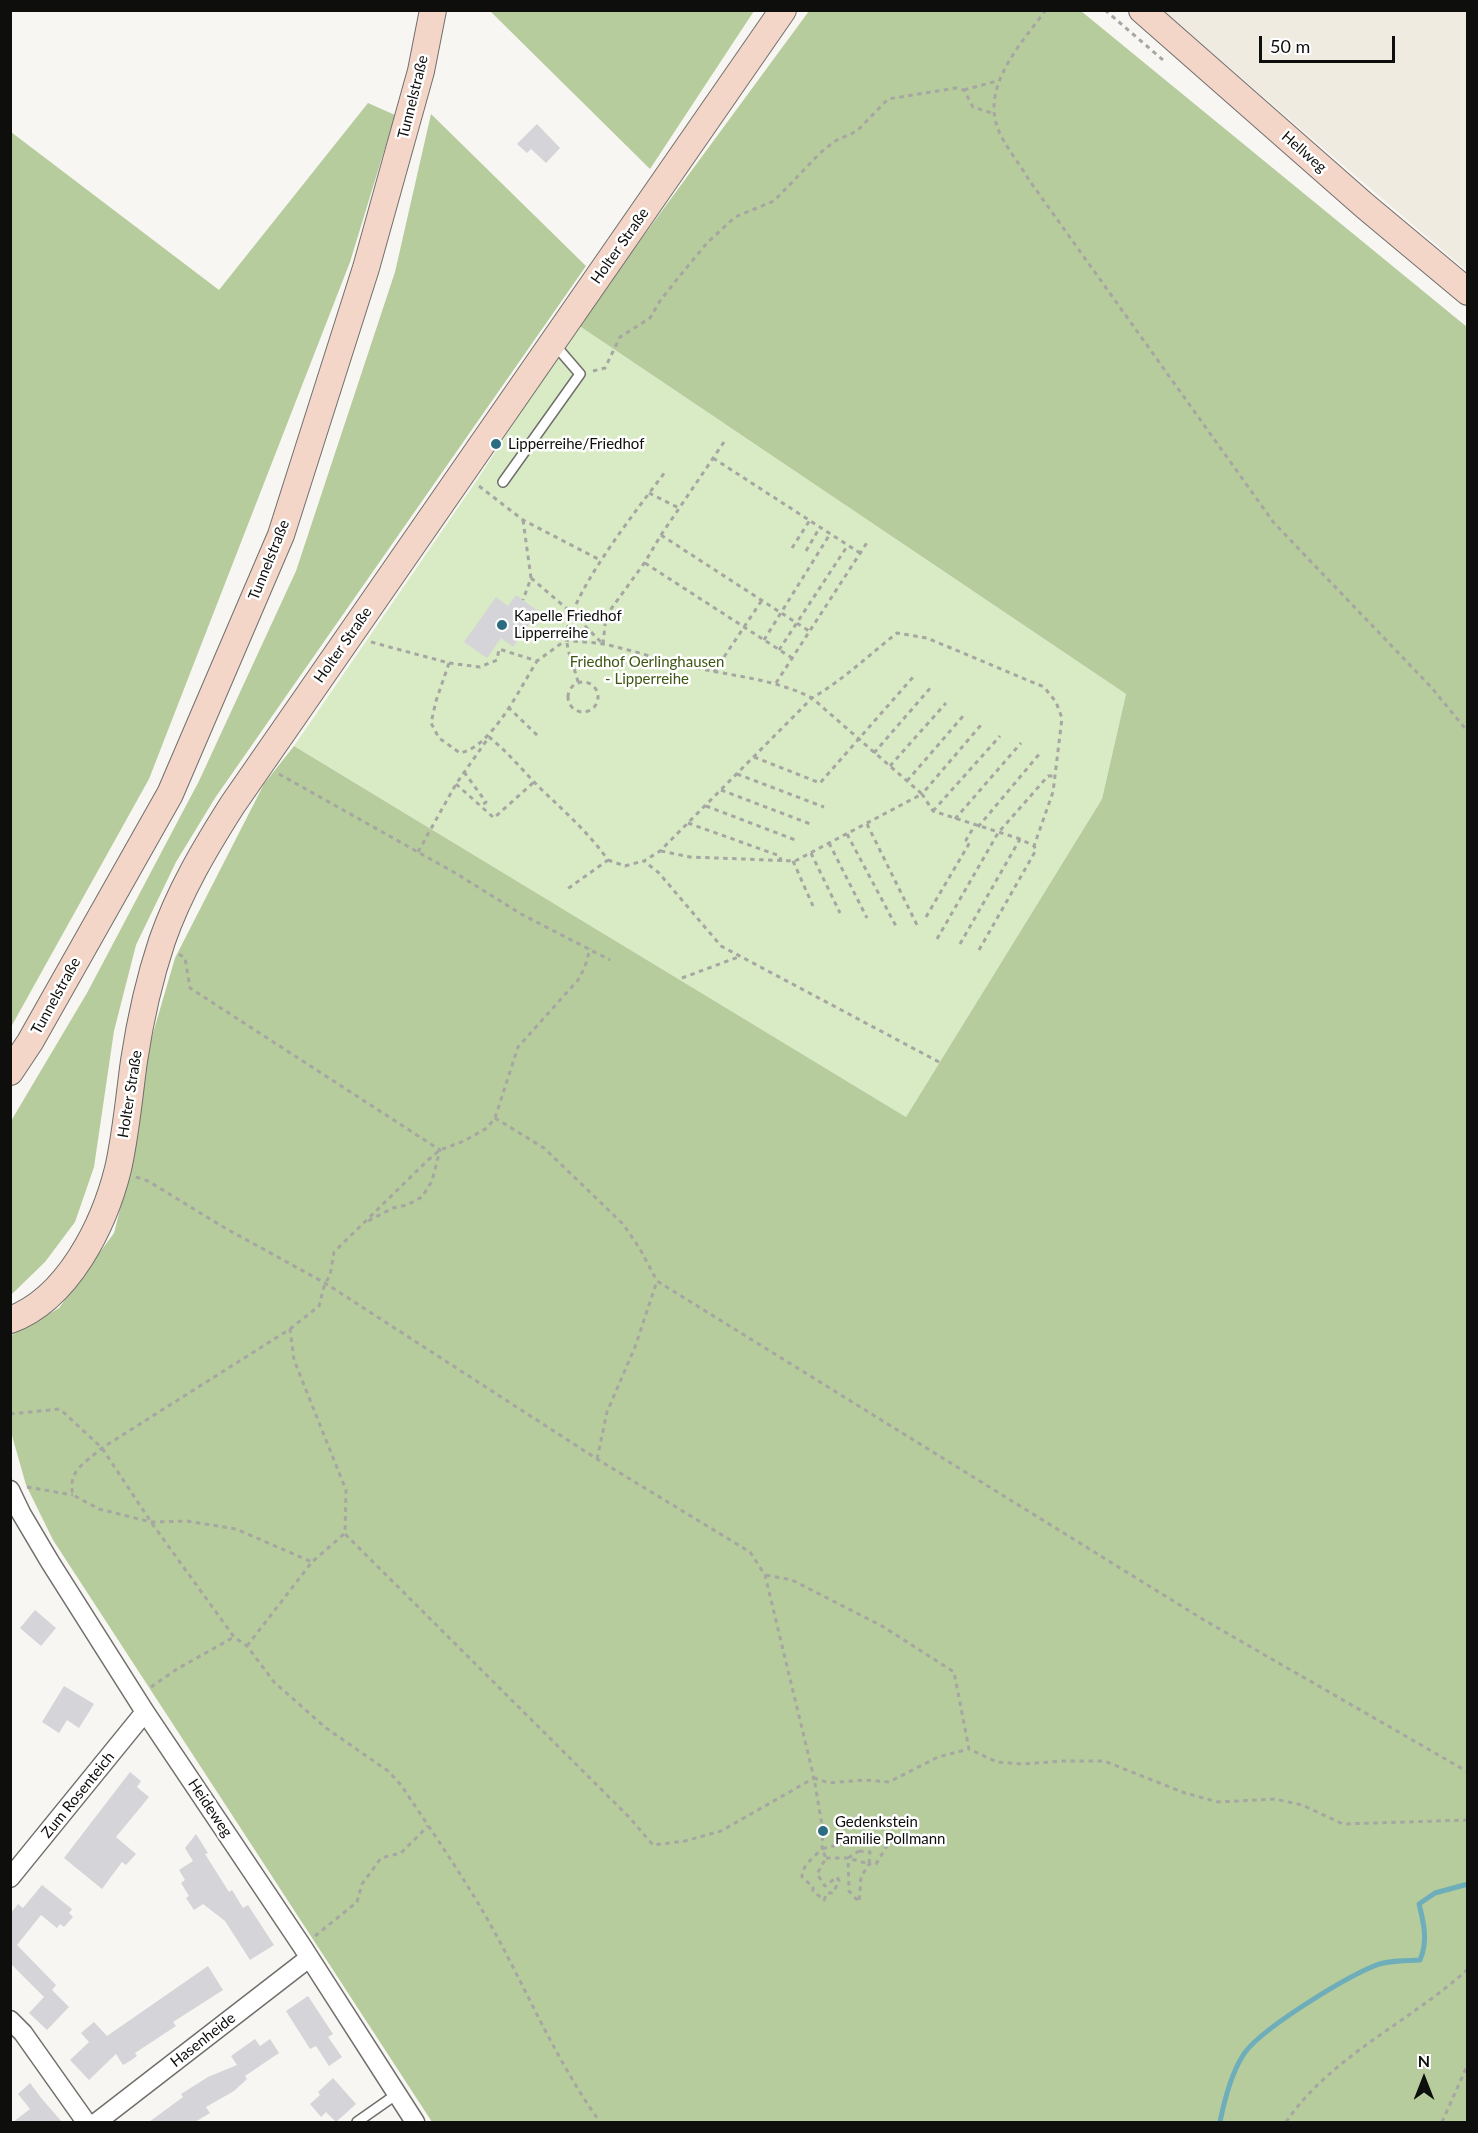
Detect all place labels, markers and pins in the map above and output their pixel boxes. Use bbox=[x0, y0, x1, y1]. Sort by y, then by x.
place label: Lipperreihe/Friedhof bbox=[508, 435, 644, 453]
marker: Lipperreihe/Friedhof bbox=[489, 437, 503, 451]
place label: Kapelle Friedhof Lipperreihe bbox=[514, 607, 622, 642]
marker: Kapelle Friedhof Lipperreihe bbox=[495, 618, 509, 632]
place label: Gedenkstein Familie Pollmann bbox=[835, 1813, 945, 1848]
marker: Gedenkstein Familie Pollmann bbox=[816, 1824, 830, 1838]

